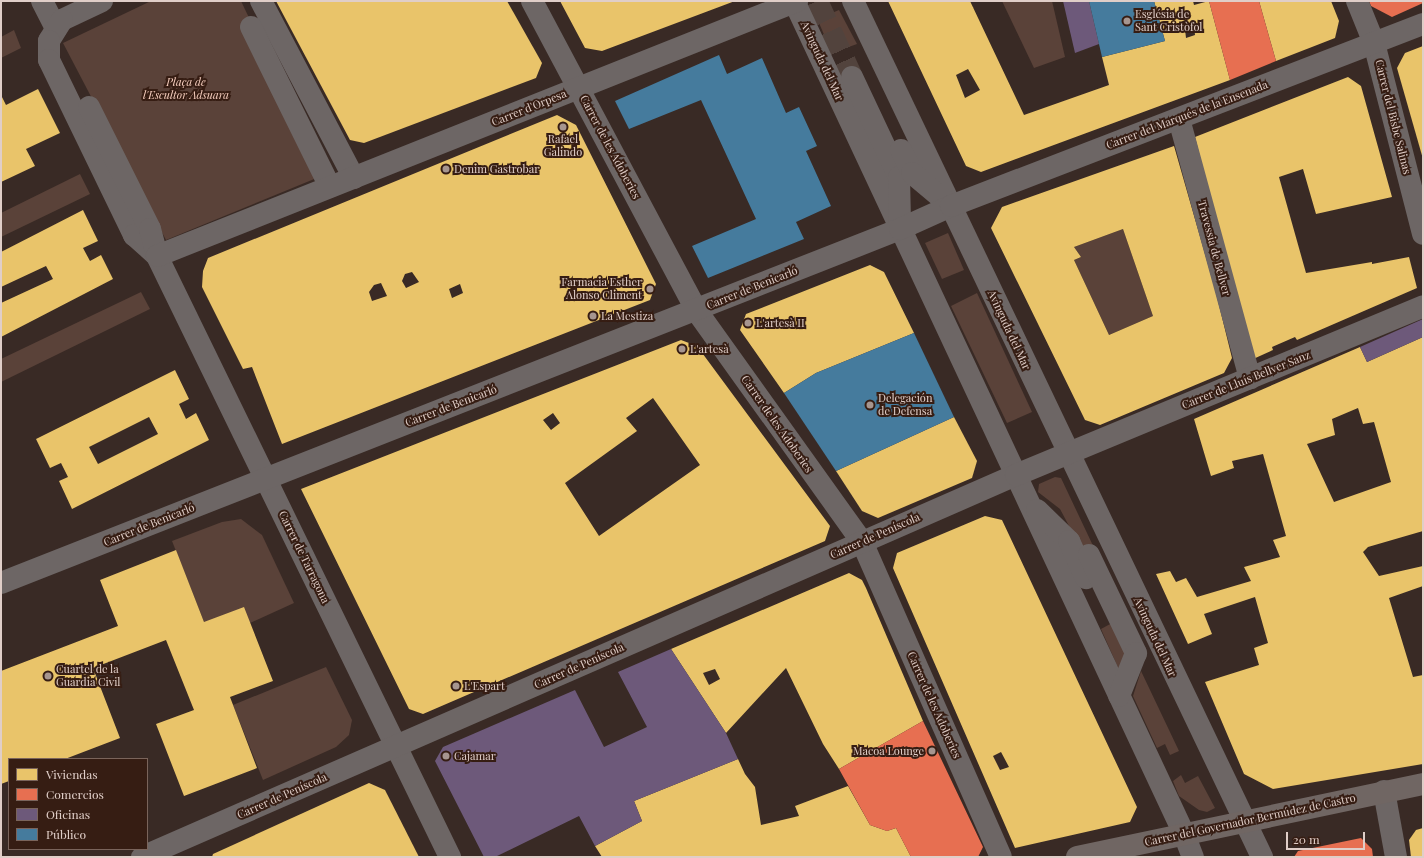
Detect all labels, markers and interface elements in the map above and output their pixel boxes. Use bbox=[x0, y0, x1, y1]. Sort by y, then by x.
place label: Església de Sant Cristòfol bbox=[1135, 8, 1203, 34]
marker: Església de Sant Cristòfol bbox=[1122, 16, 1132, 26]
street label: Avinguda del Mar bbox=[798, 19, 846, 103]
street label: Carrer del Bisbe Salinas bbox=[1372, 58, 1414, 176]
park label: Plaça de l'Escultor Adsuara bbox=[143, 76, 229, 102]
street label: Carrer del Marqués de la Ensenada bbox=[1104, 78, 1270, 152]
street label: Carrer d'Orpesa bbox=[490, 87, 568, 129]
street label: Carrer de les Adoberies bbox=[577, 92, 643, 202]
marker: Rafael Galindo bbox=[558, 122, 568, 132]
place label: Rafael Galindo bbox=[544, 133, 582, 159]
place label: Denim Gastrobar bbox=[454, 162, 539, 176]
marker: Denim Gastrobar bbox=[441, 164, 451, 174]
street label: Travessia de Bellver bbox=[1195, 199, 1233, 297]
street label: Carrer de Benicarló bbox=[704, 264, 800, 312]
place label: Farmacia Esther Alonso Climent bbox=[561, 276, 642, 302]
marker: Farmacia Esther Alonso Climent bbox=[645, 284, 655, 294]
street label: Avinguda del Mar bbox=[985, 288, 1033, 372]
place label: La Mestiza bbox=[601, 309, 653, 323]
marker: La Mestiza bbox=[588, 311, 598, 321]
place label: L'artesà II bbox=[756, 316, 805, 330]
marker: L'artesà II bbox=[743, 318, 753, 328]
place label: L'artesà bbox=[690, 342, 729, 356]
marker: L'artesà bbox=[677, 344, 687, 354]
street label: Carrer de Lluís Bellver Sanz bbox=[1180, 348, 1312, 412]
street label: Carrer de les Adoberies bbox=[738, 373, 816, 475]
street label: Carrer de Benicarló bbox=[403, 382, 499, 430]
place label: Delegación de Defensa bbox=[878, 392, 932, 418]
marker: Delegación de Defensa bbox=[865, 400, 875, 410]
street label: Carrer de Benicarló bbox=[101, 501, 197, 549]
street label: Carrer de Tarragona bbox=[276, 508, 332, 606]
street label: Carrer de Peníscola bbox=[828, 510, 922, 562]
street label: Avinguda del Mar bbox=[1131, 595, 1179, 679]
street label: Carrer de Peníscola bbox=[532, 640, 626, 692]
street label: Carrer de les Adoberies bbox=[904, 649, 964, 761]
place label: Cuartel de la Guardia Civil bbox=[56, 663, 121, 689]
marker: Cuartel de la Guardia Civil bbox=[43, 671, 53, 681]
place label: L'Espart bbox=[464, 679, 505, 693]
marker: L'Espart bbox=[451, 681, 461, 691]
place label: Macoa Lounge bbox=[853, 744, 924, 758]
marker: Macoa Lounge bbox=[927, 746, 937, 756]
place label: Cajamar bbox=[454, 749, 496, 763]
marker: Cajamar bbox=[441, 751, 451, 761]
legend bbox=[8, 758, 148, 850]
text: Viviendas bbox=[46, 766, 98, 782]
street label: Carrer de Peníscola bbox=[235, 770, 329, 822]
text: Comercios bbox=[46, 786, 104, 802]
street label: Carrer del Governador Bermúdez de Castro bbox=[1143, 791, 1357, 849]
text: Oficinas bbox=[46, 806, 90, 822]
scale bar bbox=[1288, 824, 1367, 850]
text: Público bbox=[46, 826, 86, 842]
text: 20 m bbox=[1293, 831, 1320, 847]

